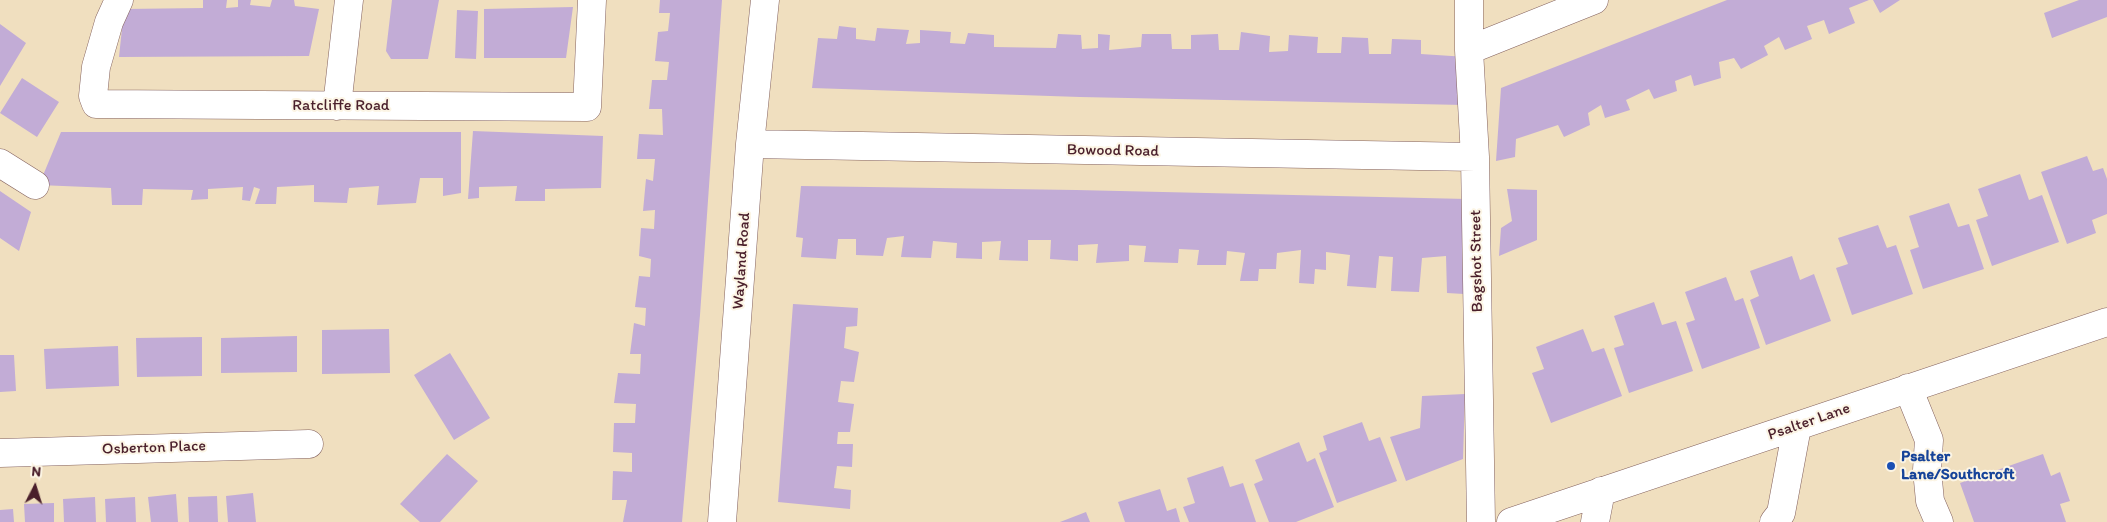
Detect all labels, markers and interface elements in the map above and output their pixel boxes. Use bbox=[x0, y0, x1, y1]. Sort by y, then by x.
street label: Ratcliffe Road bbox=[292, 96, 390, 116]
street label: Bowood Road bbox=[1067, 141, 1159, 161]
street label: Bagshot Street bbox=[1467, 210, 1487, 312]
street label: Wayland Road bbox=[729, 212, 755, 310]
street label: Psalter Lane bbox=[1765, 399, 1853, 445]
street label: Osberton Place bbox=[102, 437, 206, 459]
place label: Psalter Lane/Southcroft bbox=[1901, 447, 2015, 485]
marker: Psalter Lane/Southcroft bbox=[1885, 460, 1897, 472]
north arrow bbox=[10, 462, 60, 512]
text: N bbox=[31, 463, 42, 480]

